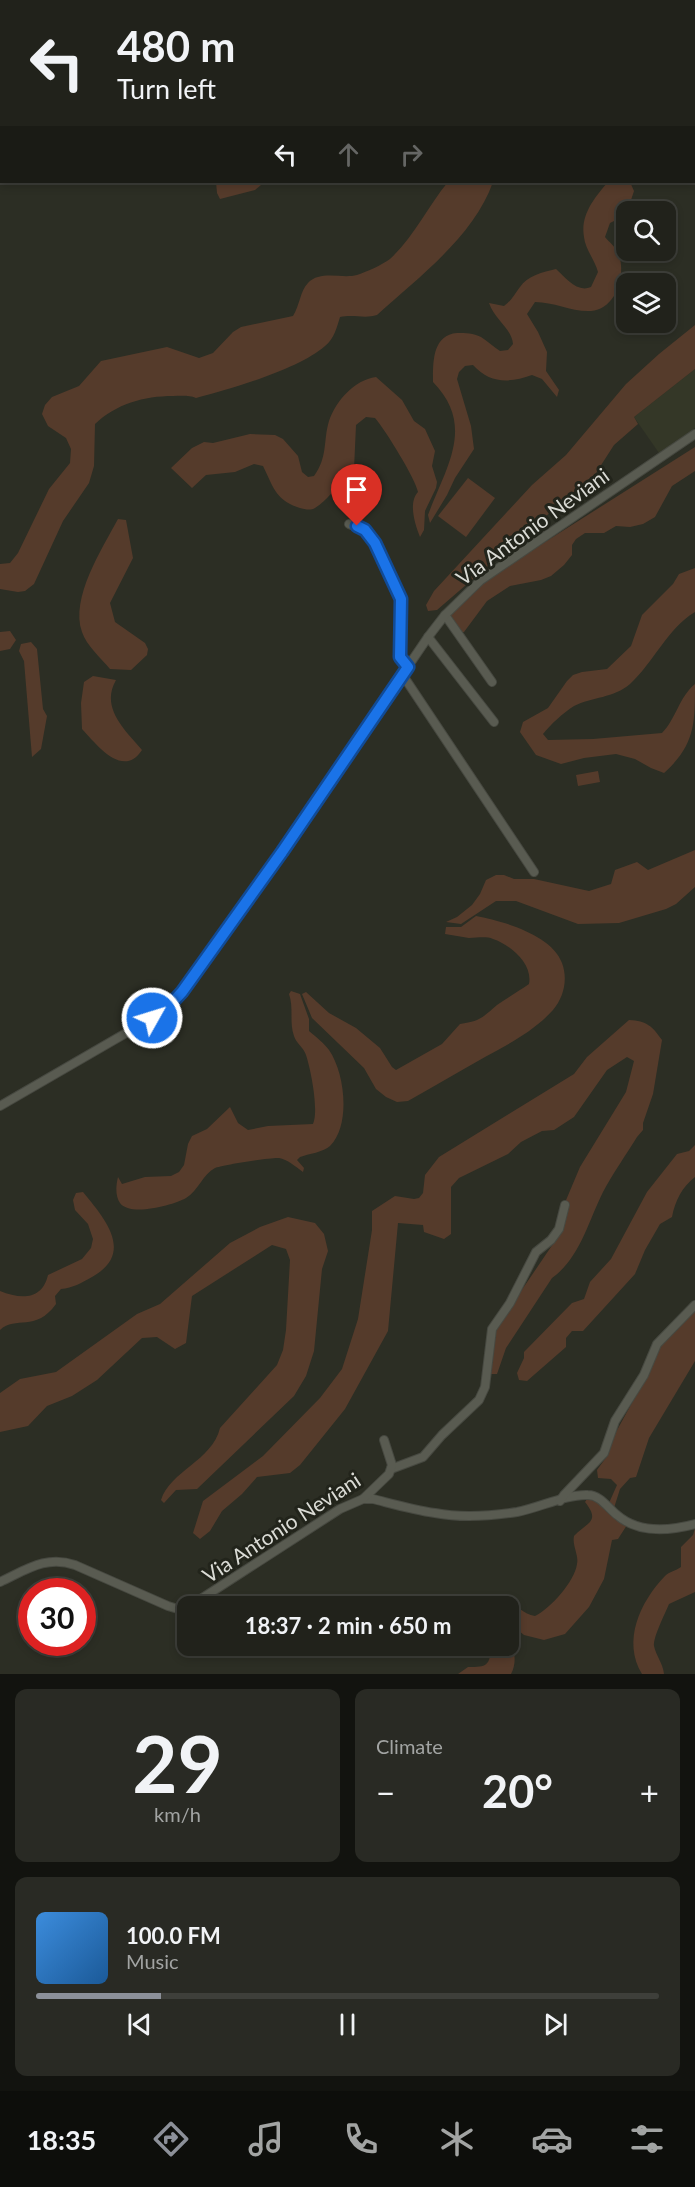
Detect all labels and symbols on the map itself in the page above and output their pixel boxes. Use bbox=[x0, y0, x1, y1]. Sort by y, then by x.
street label: Via Antonio Neviani bbox=[451, 462, 613, 590]
pin bbox=[331, 464, 382, 526]
position arrow bbox=[120, 986, 184, 1050]
street label: Via Antonio Neviani bbox=[197, 1467, 365, 1587]
speed limit sign: 30 bbox=[18, 1578, 96, 1656]

